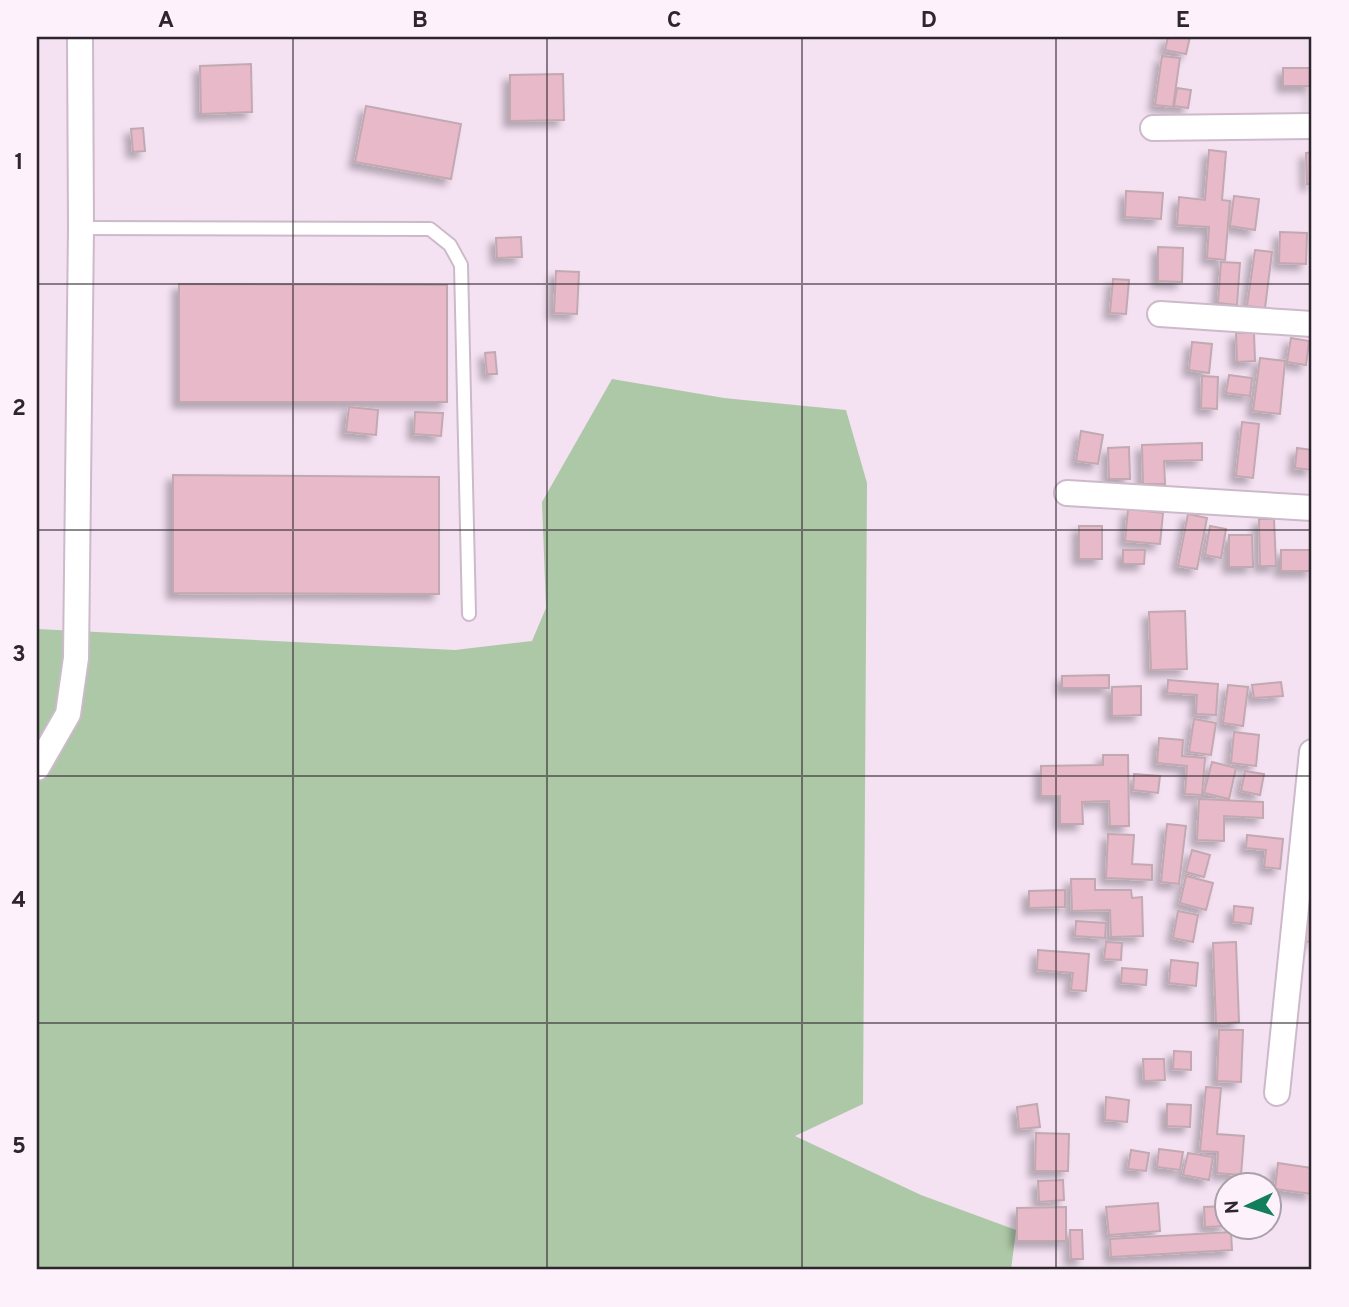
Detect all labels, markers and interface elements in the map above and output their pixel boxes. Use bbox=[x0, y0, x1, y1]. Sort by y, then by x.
text: A bbox=[158, 7, 174, 36]
text: B bbox=[412, 7, 428, 36]
text: C bbox=[667, 7, 681, 36]
text: D bbox=[921, 7, 937, 36]
text: E bbox=[1176, 7, 1190, 36]
text: 1 bbox=[14, 149, 24, 178]
text: 2 bbox=[12, 395, 26, 424]
text: 3 bbox=[12, 641, 26, 670]
text: 4 bbox=[12, 887, 26, 916]
text: 5 bbox=[12, 1133, 26, 1162]
north arrow bbox=[1212, 1170, 1282, 1240]
text: N bbox=[1221, 1199, 1245, 1215]

